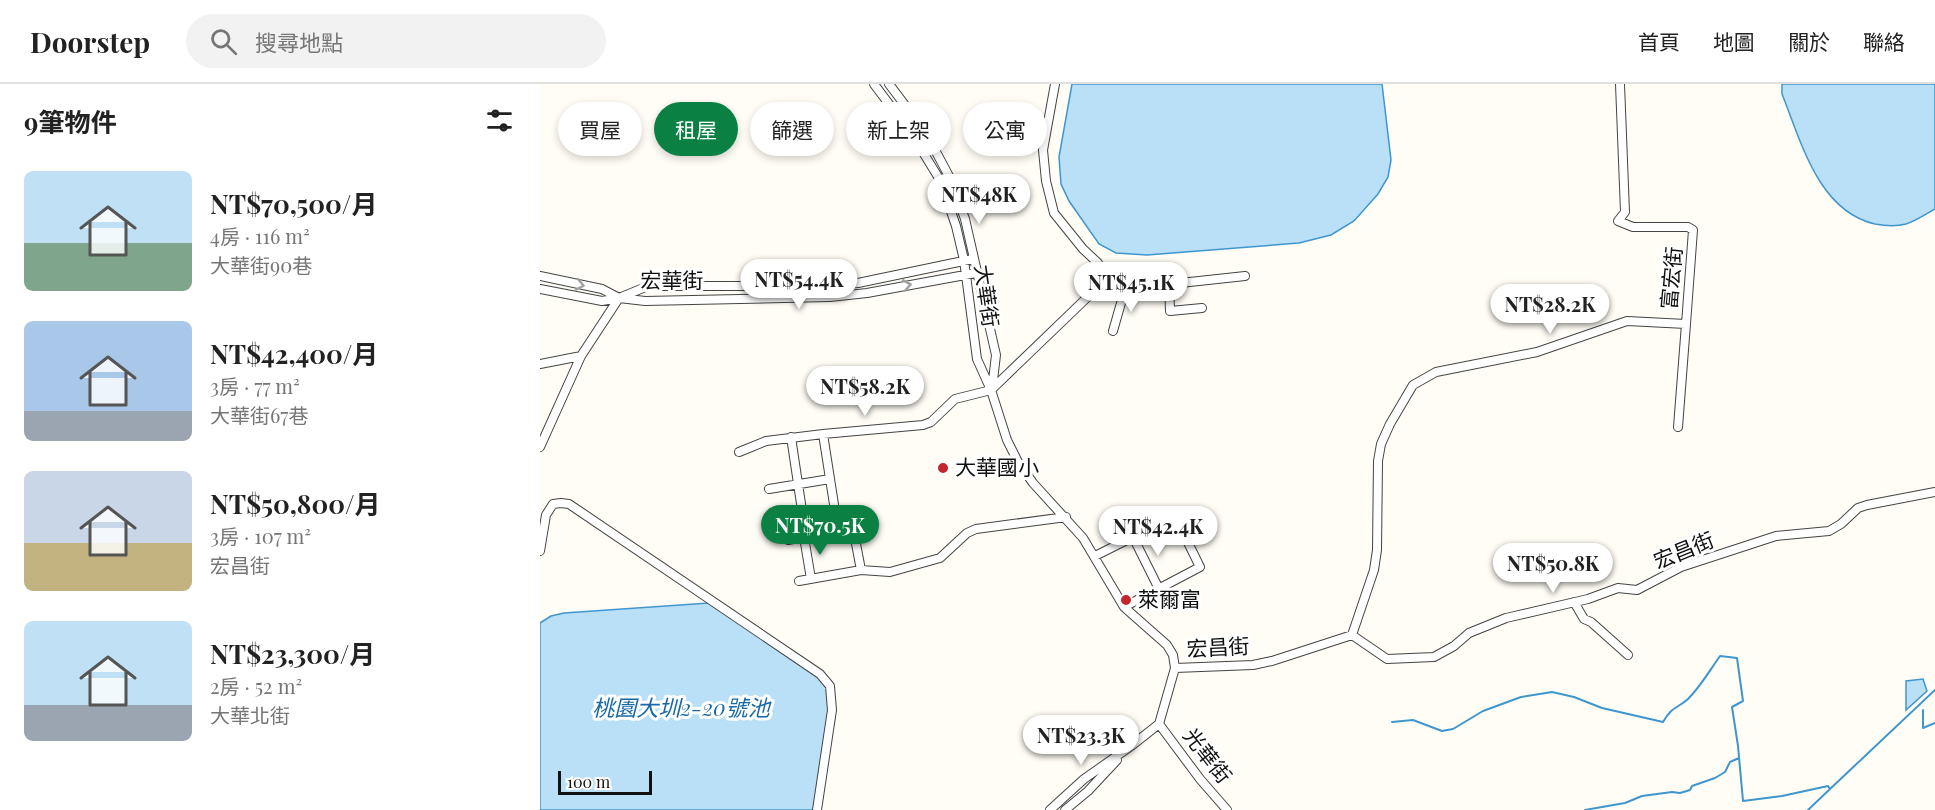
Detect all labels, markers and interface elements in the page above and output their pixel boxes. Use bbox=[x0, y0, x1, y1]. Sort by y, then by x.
search box bbox=[186, 14, 606, 68]
text: Doorstep bbox=[30, 23, 150, 60]
icon: search bbox=[207, 25, 240, 58]
text: 搜尋地點 bbox=[255, 27, 343, 57]
text: 首頁 bbox=[1638, 27, 1680, 55]
text: 地圖 bbox=[1713, 27, 1755, 55]
text: 關於 bbox=[1788, 27, 1830, 55]
text: 聯絡 bbox=[1863, 27, 1905, 55]
chip: 買屋 bbox=[558, 102, 642, 156]
chip: 租屋 bbox=[654, 102, 738, 156]
chip: 篩選 bbox=[750, 102, 834, 156]
chip: 新上架 bbox=[846, 102, 951, 156]
chip: 公寓 bbox=[963, 102, 1047, 156]
text: 9筆物件 bbox=[24, 104, 116, 139]
icon: filters bbox=[483, 104, 516, 137]
pin: NT$48K bbox=[930, 174, 1028, 225]
text: NT$48K bbox=[941, 180, 1017, 207]
text: NT$70,500/月 bbox=[210, 186, 377, 221]
icon: home bbox=[72, 195, 144, 267]
text: 4房 · 116 m² bbox=[210, 222, 310, 249]
street label: 富宏街 bbox=[1653, 245, 1687, 310]
text: 大華街90巷 bbox=[210, 251, 312, 278]
pin: NT$54.4K bbox=[737, 259, 861, 310]
pin: NT$45.1K bbox=[1069, 262, 1193, 313]
street label: 大華街 bbox=[970, 263, 1006, 329]
street label: 宏華街 bbox=[641, 265, 704, 293]
text: NT$54.4K bbox=[754, 265, 844, 292]
text: NT$45.1K bbox=[1088, 268, 1174, 295]
one-way arrow bbox=[575, 277, 585, 290]
one-way arrow bbox=[902, 279, 912, 292]
pin: NT$28.2K bbox=[1488, 284, 1612, 335]
text: NT$28.2K bbox=[1504, 290, 1596, 317]
text: NT$42,400/月 bbox=[210, 336, 378, 371]
icon: home bbox=[72, 345, 144, 417]
pin: NT$58.2K bbox=[803, 366, 927, 417]
text: 3房 · 77 m² bbox=[210, 372, 300, 399]
text: NT$58.2K bbox=[820, 372, 910, 399]
text: 大華街67巷 bbox=[210, 401, 308, 428]
place label: 大華國小 bbox=[955, 452, 1039, 480]
marker: 大華國小 bbox=[936, 461, 950, 475]
text: NT$50,800/月 bbox=[210, 486, 381, 521]
icon: home bbox=[72, 495, 144, 567]
pin: NT$70.5K bbox=[758, 505, 882, 556]
pin: NT$42.4K bbox=[1096, 506, 1220, 557]
text: NT$70.5K bbox=[775, 511, 865, 538]
text: NT$42.4K bbox=[1113, 512, 1203, 539]
text: 3房 · 107 m² bbox=[210, 522, 311, 549]
street label: 宏昌街 bbox=[1649, 524, 1718, 574]
pin: NT$50.8K bbox=[1491, 543, 1615, 594]
text: NT$50.8K bbox=[1507, 549, 1599, 576]
text: 宏昌街 bbox=[210, 551, 270, 578]
place label: 萊爾富 bbox=[1138, 584, 1201, 612]
marker: 萊爾富 bbox=[1119, 593, 1133, 607]
street label: 宏昌街 bbox=[1186, 630, 1250, 662]
text: NT$23,300/月 bbox=[210, 636, 375, 671]
icon: home bbox=[72, 645, 144, 717]
text: 2房 · 52 m² bbox=[210, 672, 302, 699]
water label: 桃園大圳2-20號池 bbox=[592, 692, 772, 722]
text: 大華北街 bbox=[210, 701, 290, 728]
pin: NT$23.3K bbox=[1019, 715, 1143, 766]
text: NT$23.3K bbox=[1037, 721, 1125, 748]
street label: 光華街 bbox=[1178, 721, 1239, 788]
scale bar bbox=[558, 768, 652, 796]
text: 100 m bbox=[567, 771, 610, 792]

